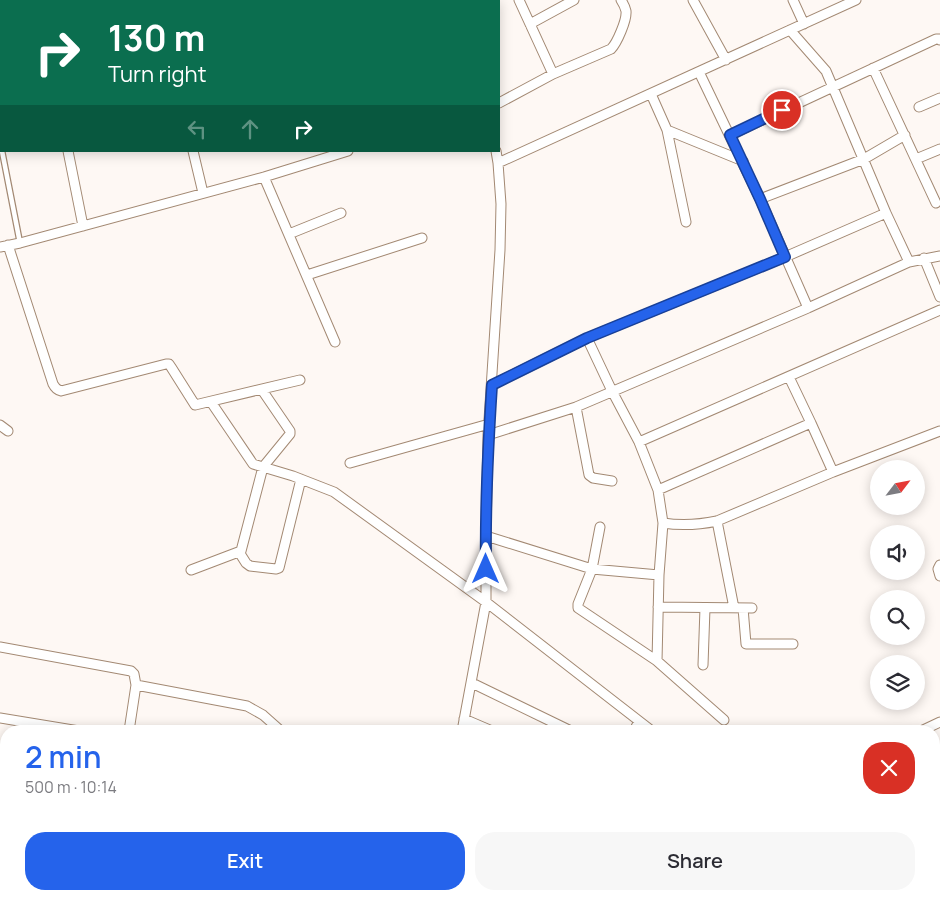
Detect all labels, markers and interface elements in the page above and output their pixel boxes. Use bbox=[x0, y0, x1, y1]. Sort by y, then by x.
text: 130 m bbox=[108, 14, 205, 62]
icon: right bbox=[25, 20, 90, 85]
text: Turn right bbox=[108, 59, 206, 89]
pin bbox=[761, 89, 803, 131]
icon: arrive bbox=[768, 96, 796, 124]
icon: left bbox=[183, 115, 211, 143]
icon: ahead bbox=[236, 115, 264, 143]
icon: right bbox=[289, 115, 317, 143]
north arrow bbox=[870, 460, 925, 515]
map controls bbox=[870, 460, 925, 710]
button: sound bbox=[870, 525, 925, 580]
position arrow bbox=[459, 542, 511, 594]
button: search bbox=[870, 590, 925, 645]
button: layers bbox=[870, 655, 925, 710]
text: 2 min bbox=[25, 736, 101, 777]
button: close bbox=[863, 742, 915, 794]
text: 500 m · 10:14 bbox=[25, 776, 117, 798]
button: Exit bbox=[25, 832, 465, 890]
button: Share bbox=[475, 832, 915, 890]

